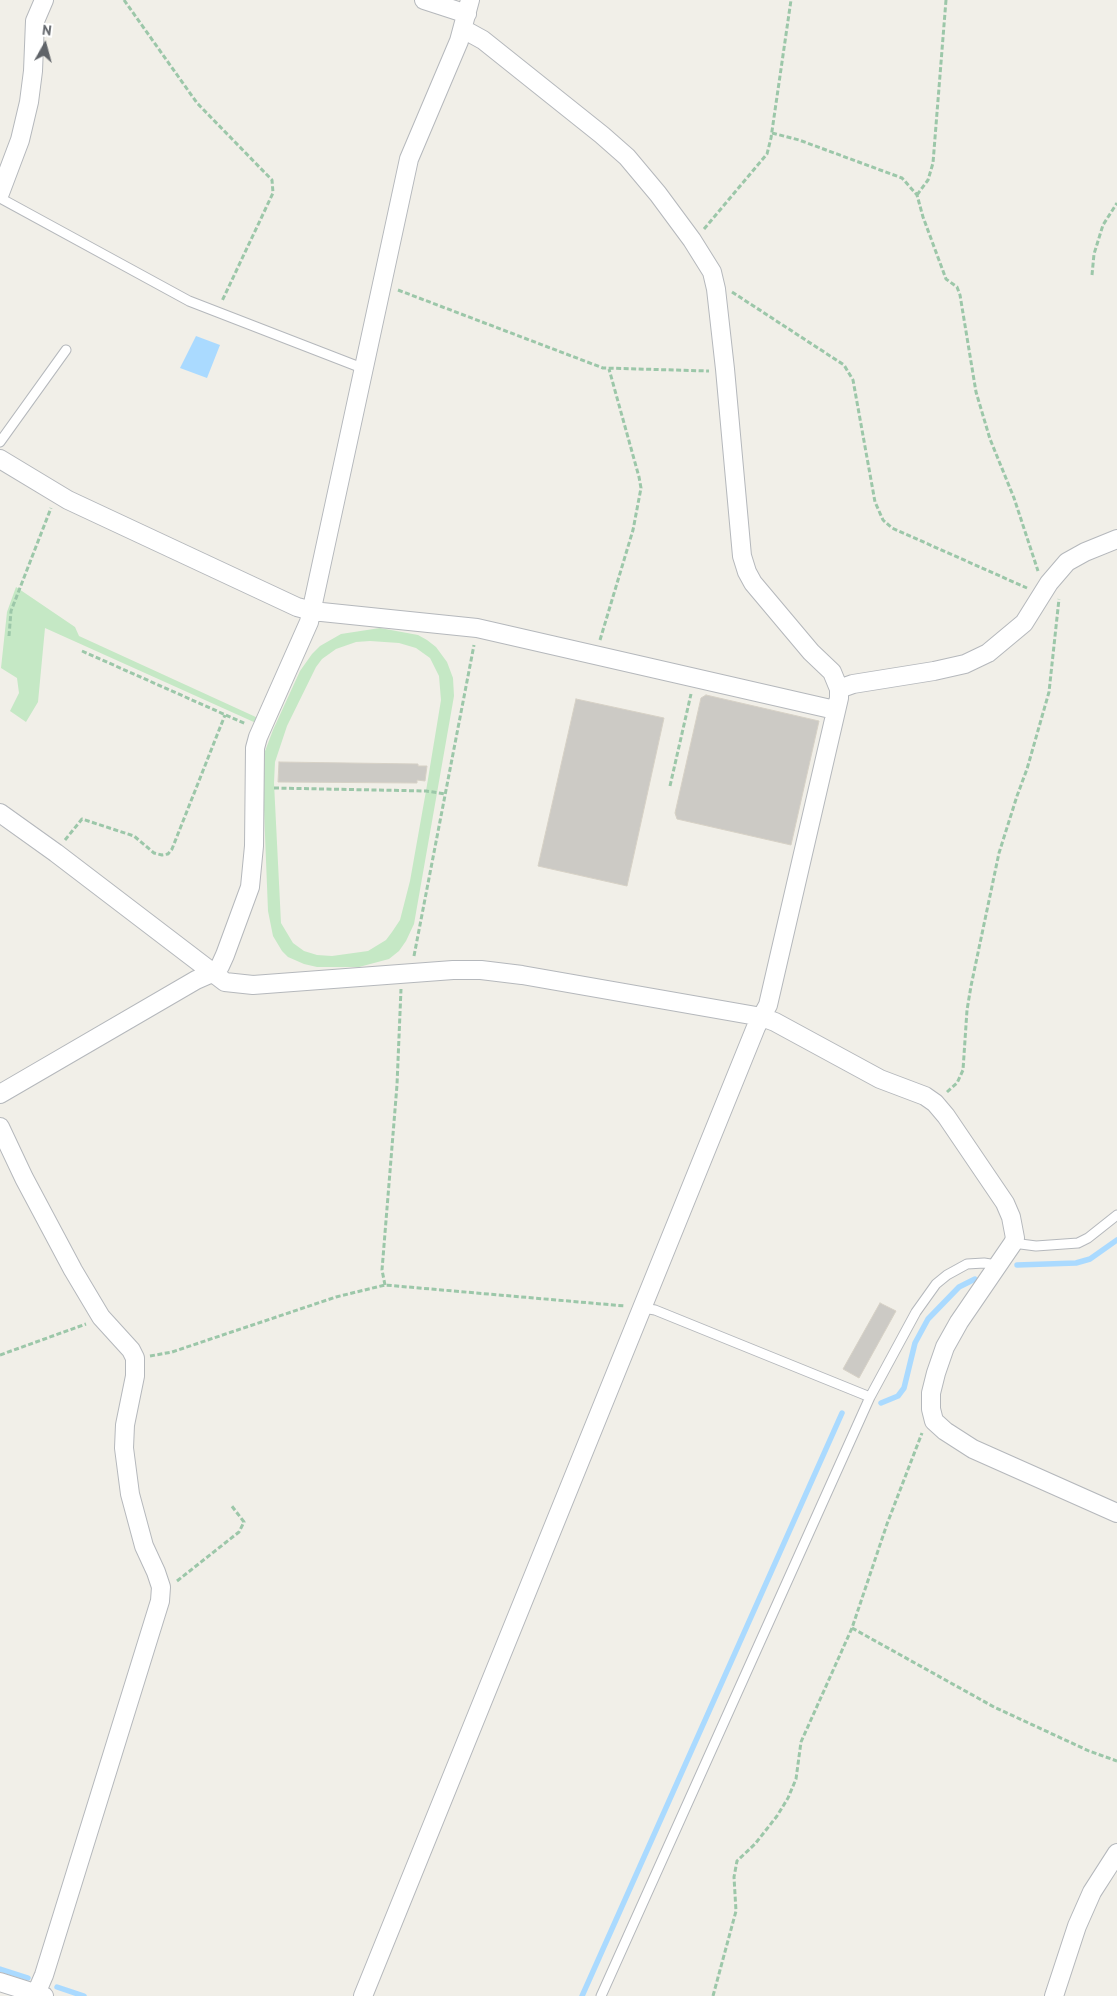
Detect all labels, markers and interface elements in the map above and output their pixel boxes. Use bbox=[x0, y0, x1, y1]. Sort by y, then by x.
north arrow bbox=[20, 20, 70, 70]
text: N bbox=[41, 21, 52, 40]

